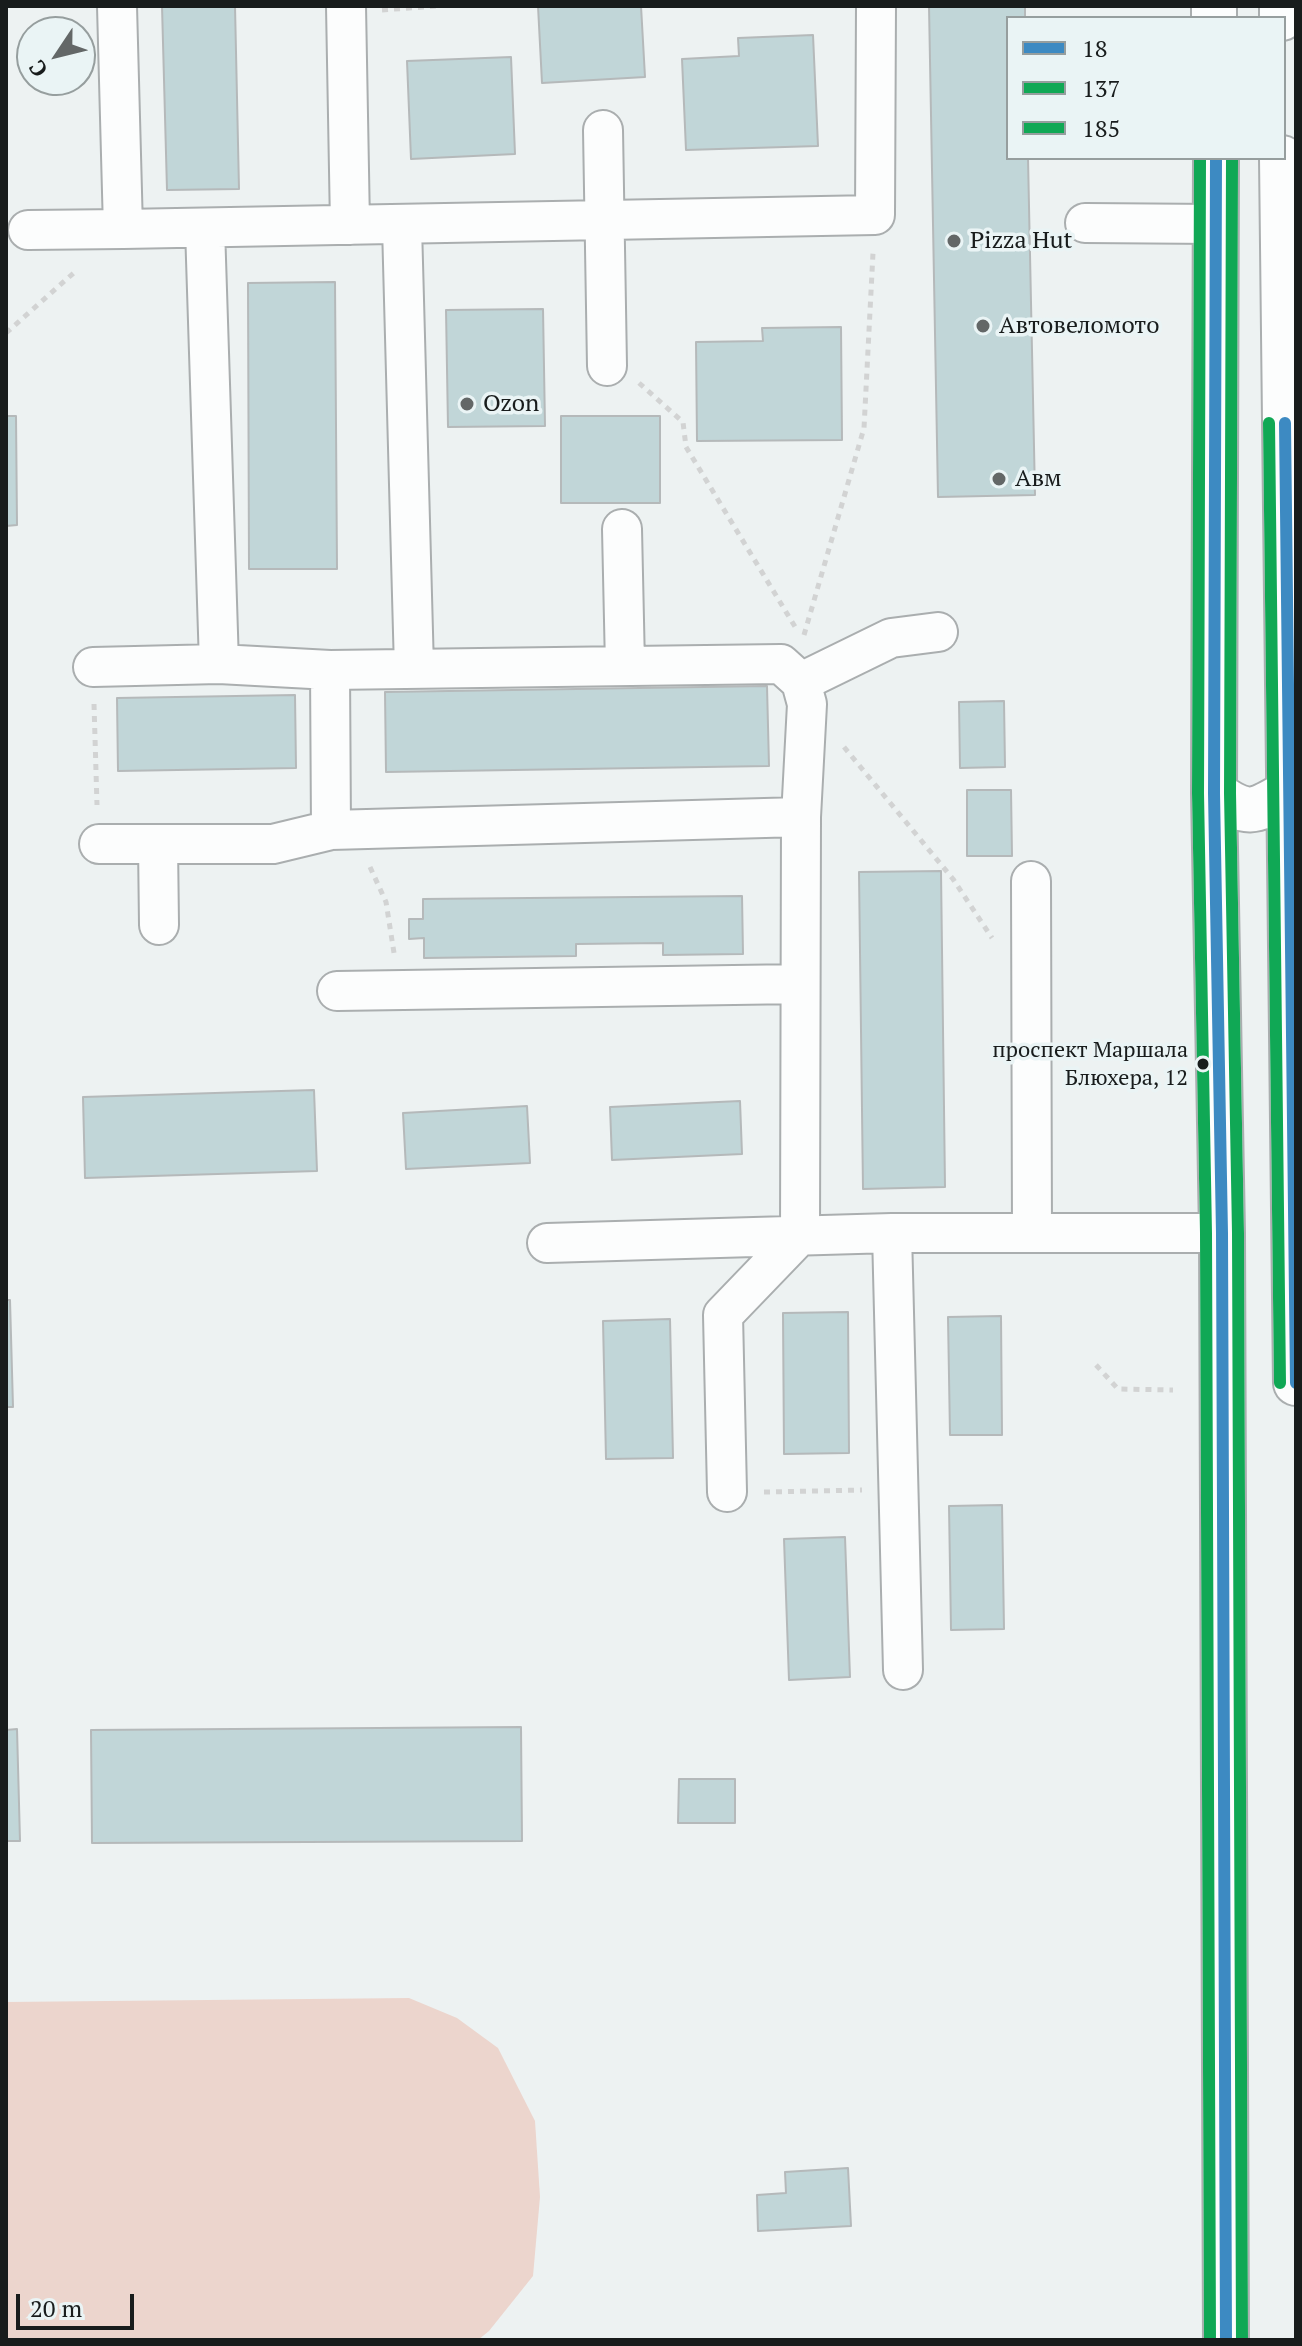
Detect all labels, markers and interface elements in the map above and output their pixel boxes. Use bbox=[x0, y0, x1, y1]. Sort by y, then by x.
north arrow bbox=[16, 16, 96, 96]
legend bbox=[1006, 16, 1286, 160]
text: 18 bbox=[1082, 32, 1108, 64]
text: С bbox=[22, 55, 54, 83]
text: 137 bbox=[1082, 72, 1120, 104]
text: 185 bbox=[1082, 112, 1120, 144]
place label: Pizza Hut bbox=[970, 227, 1073, 255]
marker: Pizza Hut bbox=[945, 232, 963, 250]
place label: Автовеломото bbox=[999, 312, 1159, 340]
marker: Автовеломото bbox=[974, 317, 992, 335]
place label: Ozon bbox=[483, 390, 539, 418]
marker: Ozon bbox=[458, 395, 476, 413]
place label: Авм bbox=[1015, 465, 1062, 493]
marker: Авм bbox=[990, 470, 1008, 488]
place label: проспект Маршала Блюхера, 12 bbox=[992, 1038, 1188, 1090]
marker: проспект Маршала Блюхера, 12 bbox=[1195, 1056, 1211, 1072]
scale bar bbox=[20, 2278, 138, 2328]
text: 20 m bbox=[30, 2292, 82, 2324]

